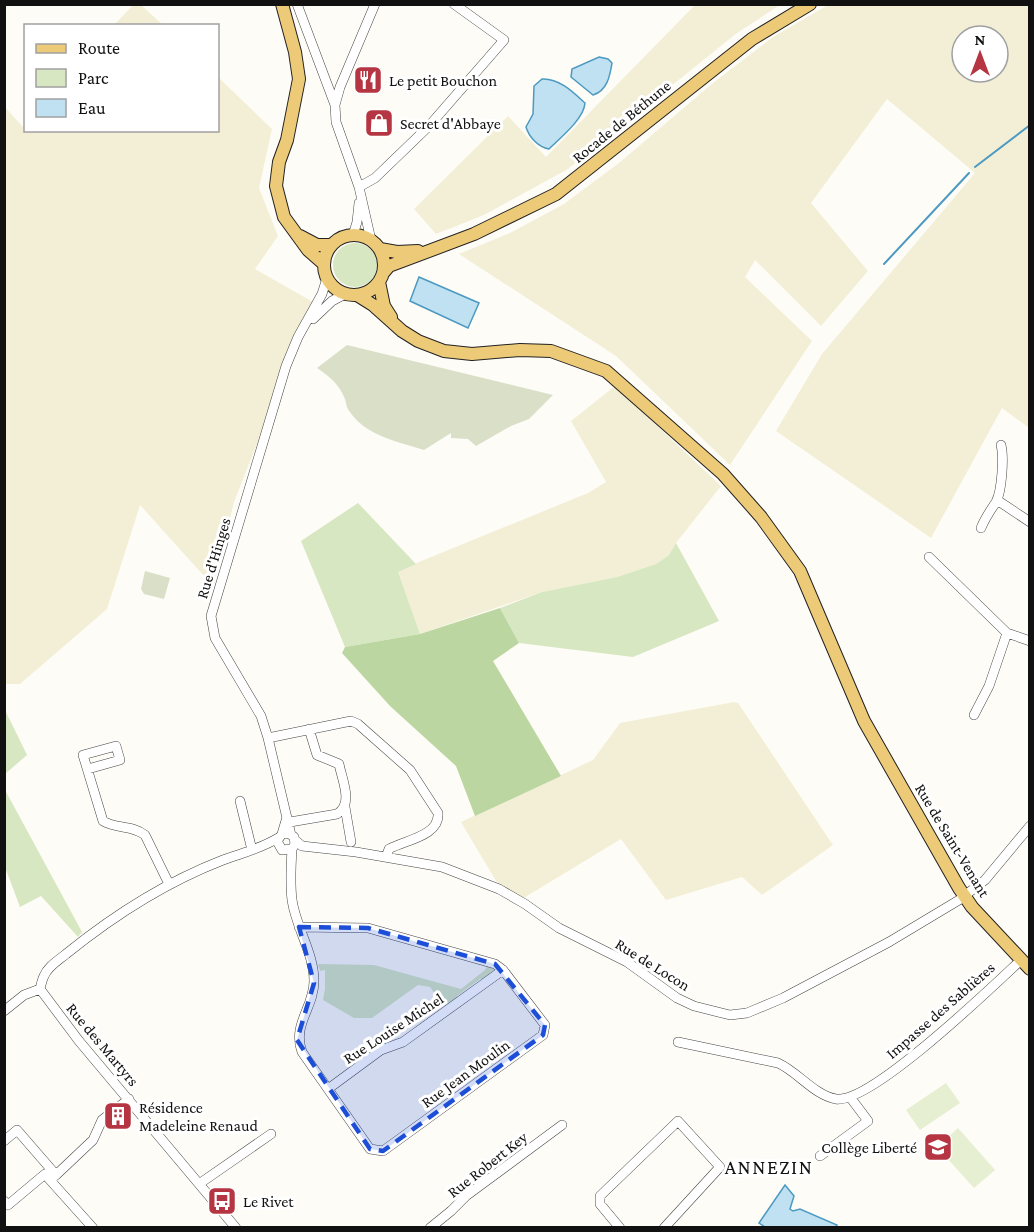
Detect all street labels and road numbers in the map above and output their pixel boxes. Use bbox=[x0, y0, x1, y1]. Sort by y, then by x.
street label: Rocade de Béthune bbox=[569, 77, 674, 166]
street label: Rue d'Hinges bbox=[193, 516, 235, 601]
street label: Rue de Saint-Venant bbox=[912, 780, 994, 901]
street label: Rue de Locon bbox=[612, 935, 693, 994]
street label: Impasse des Sablières bbox=[883, 959, 999, 1063]
street label: Rue Louise Michel bbox=[340, 990, 447, 1067]
street label: Rue des Martyrs bbox=[62, 1000, 142, 1090]
street label: Rue Jean Moulin bbox=[418, 1036, 514, 1112]
street label: Rue Robert Key bbox=[444, 1128, 532, 1202]

